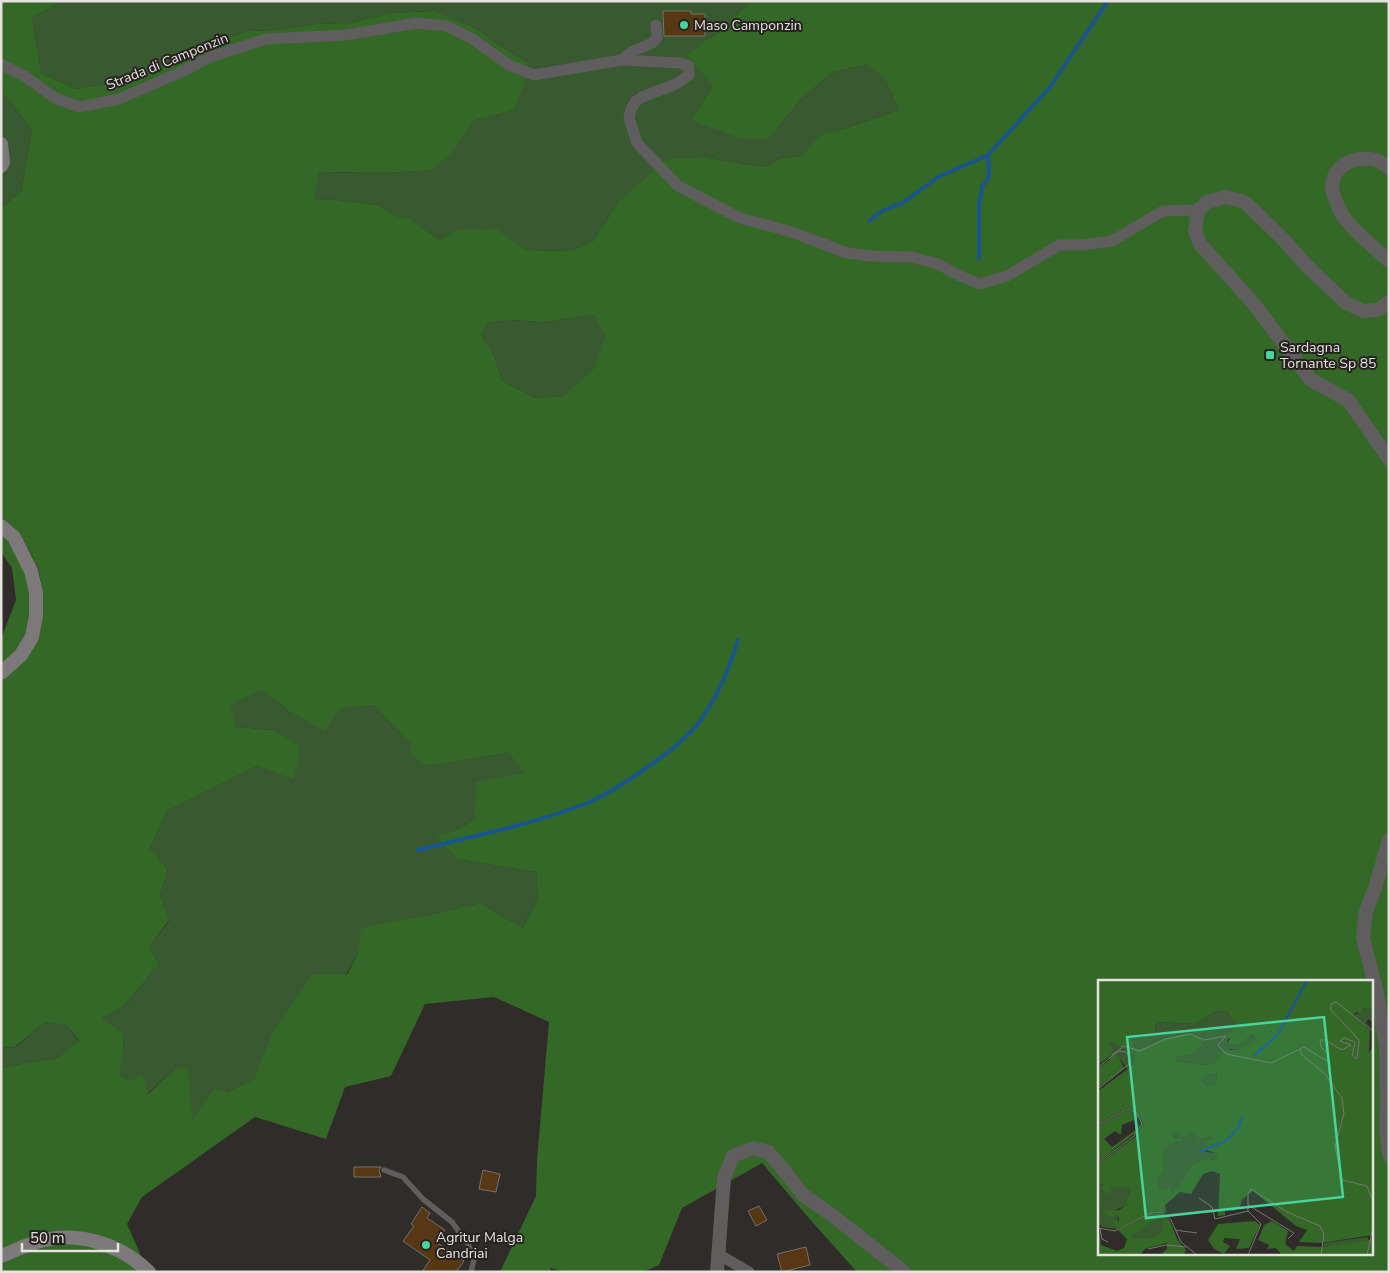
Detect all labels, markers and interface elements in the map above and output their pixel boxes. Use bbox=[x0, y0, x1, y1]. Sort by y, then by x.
place label: Maso Camponzin bbox=[694, 16, 802, 35]
marker: Maso Camponzin bbox=[678, 19, 690, 31]
street label: Strada di Camponzin bbox=[103, 28, 231, 95]
place label: Sardagna Tornante Sp 85 bbox=[1280, 338, 1377, 373]
marker: Sardagna Tornante Sp 85 bbox=[1264, 349, 1276, 361]
inset map bbox=[1098, 980, 1372, 1256]
scale bar bbox=[22, 1220, 119, 1252]
text: 50 m bbox=[30, 1228, 65, 1248]
place label: Agritur Malga Candriai bbox=[436, 1228, 523, 1263]
marker: Agritur Malga Candriai bbox=[420, 1239, 432, 1251]

